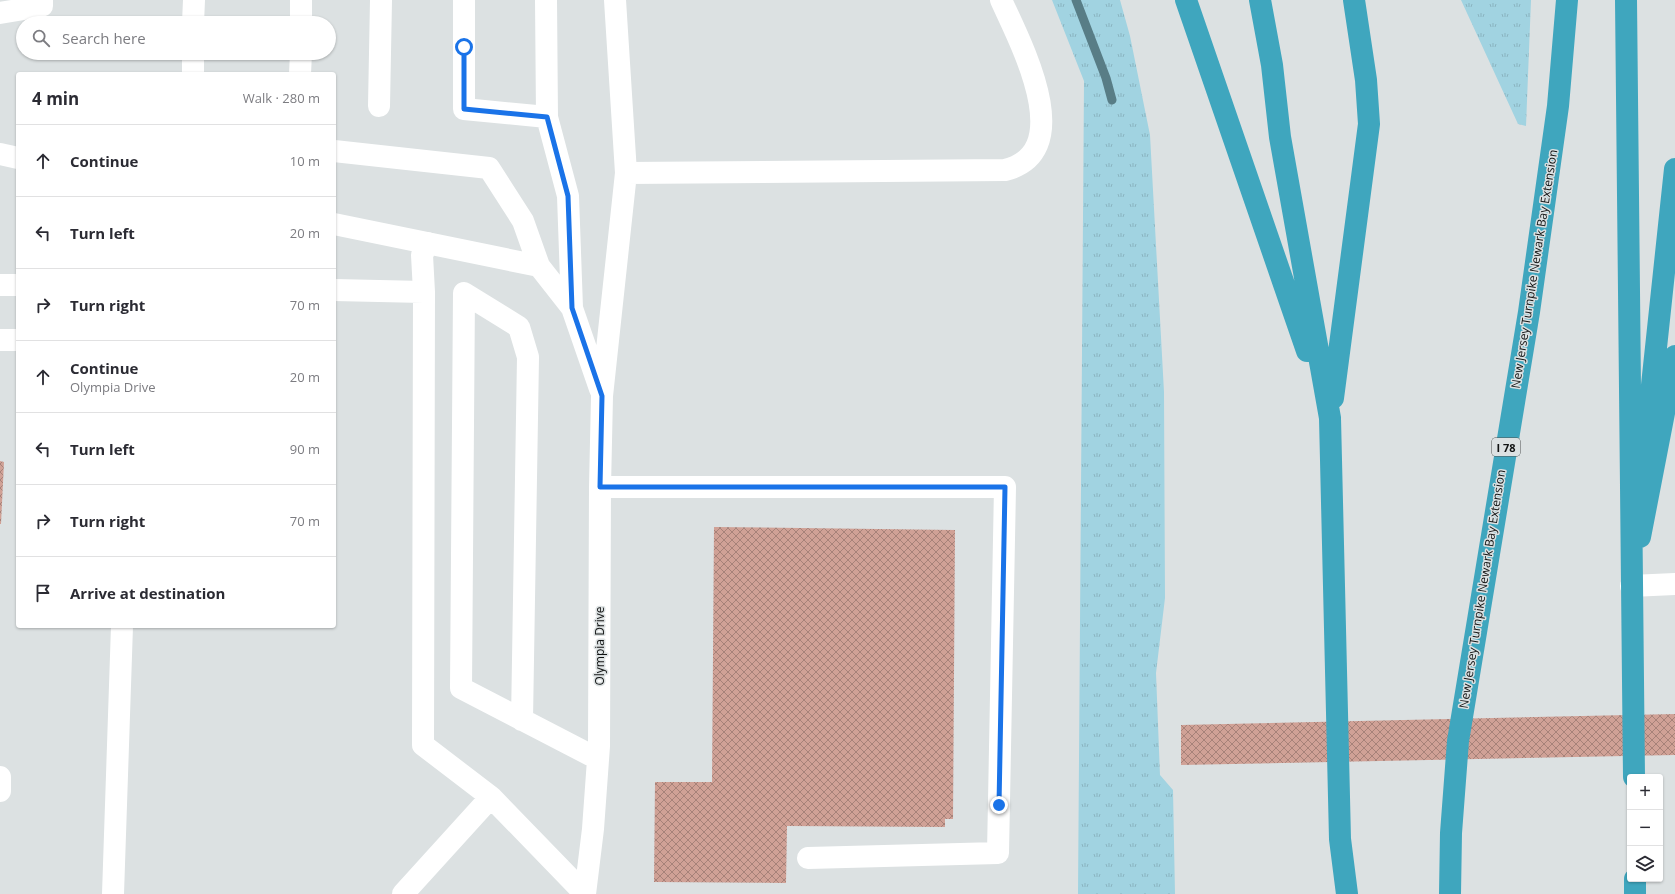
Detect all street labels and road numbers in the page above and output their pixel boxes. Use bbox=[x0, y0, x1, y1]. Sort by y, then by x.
street label: New Jersey Turnpike Newark Bay Extension bbox=[1507, 148, 1561, 390]
road number: I 78 bbox=[1492, 438, 1520, 456]
street label: New Jersey Turnpike Newark Bay Extension bbox=[1455, 468, 1509, 710]
street label: Olympia Drive bbox=[591, 606, 608, 686]

